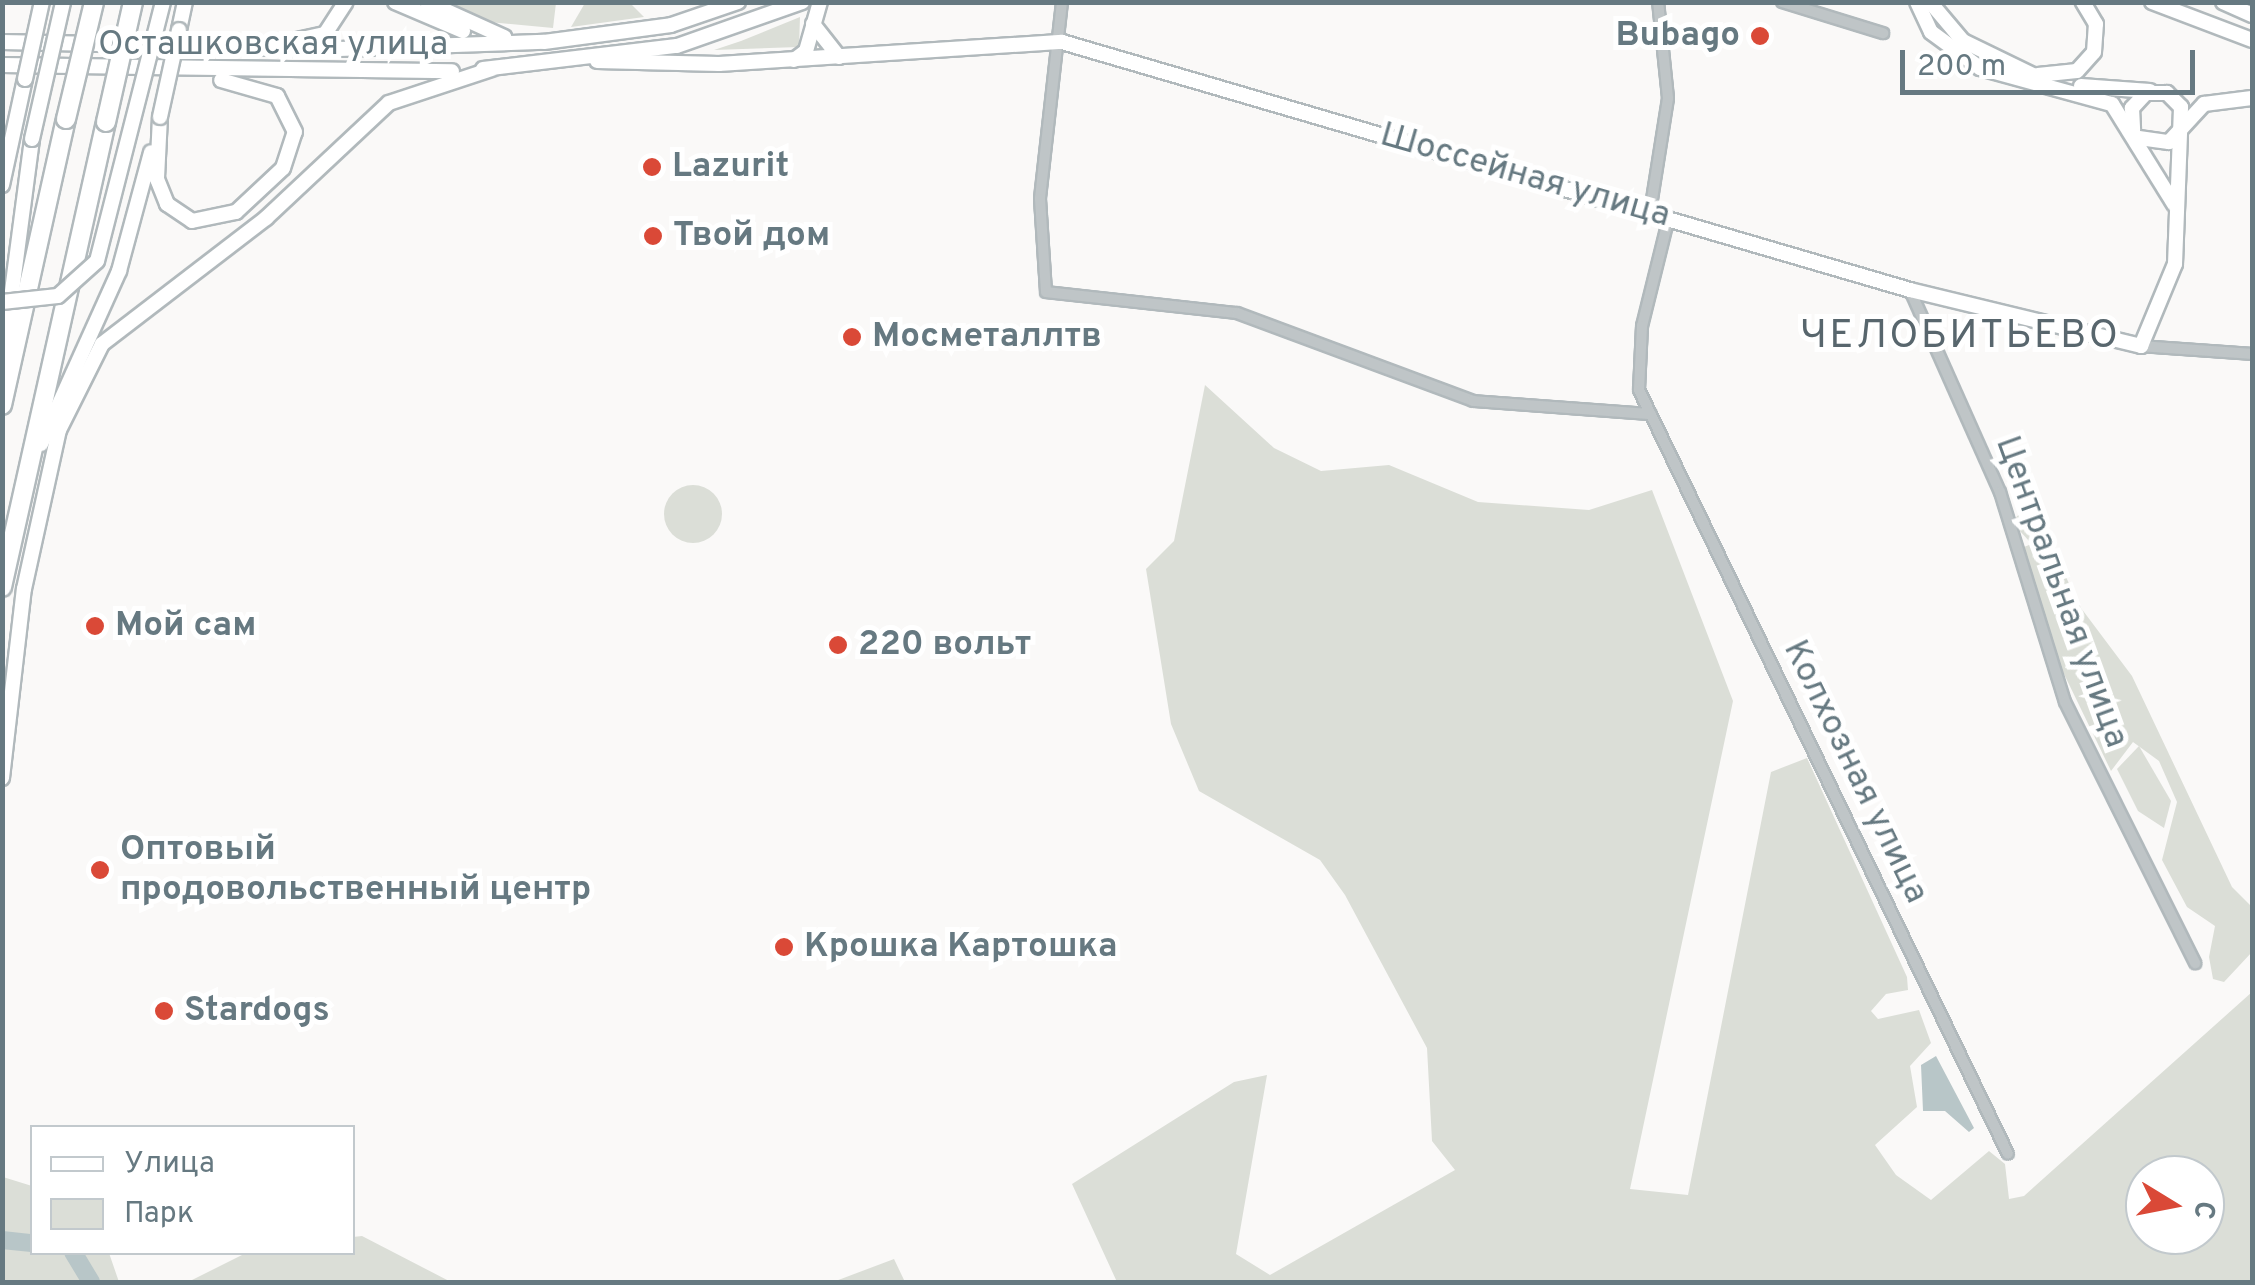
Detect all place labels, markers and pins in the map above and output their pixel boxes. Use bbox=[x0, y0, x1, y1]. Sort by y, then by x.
place label: Bubago bbox=[1615, 15, 1740, 57]
marker: Bubago bbox=[1749, 25, 1771, 47]
place label: Lazurit bbox=[672, 146, 789, 188]
marker: Lazurit bbox=[641, 156, 663, 178]
place label: Твой дом bbox=[673, 215, 830, 257]
marker: Твой дом bbox=[642, 225, 664, 247]
place label: Мосметаллтв bbox=[872, 316, 1102, 358]
marker: Мосметаллтв bbox=[841, 326, 863, 348]
place label: Мой сам bbox=[115, 605, 256, 647]
marker: Мой сам bbox=[84, 615, 106, 637]
place label: 220 вольт bbox=[858, 624, 1031, 666]
marker: 220 вольт bbox=[827, 634, 849, 656]
place label: Оптовый продовольственный центр bbox=[120, 829, 591, 911]
marker: Оптовый продовольственный центр bbox=[89, 859, 111, 881]
place label: Крошка Картошка bbox=[804, 926, 1117, 968]
marker: Крошка Картошка bbox=[773, 936, 795, 958]
place label: Stardogs bbox=[184, 990, 330, 1032]
marker: Stardogs bbox=[153, 1000, 175, 1022]

